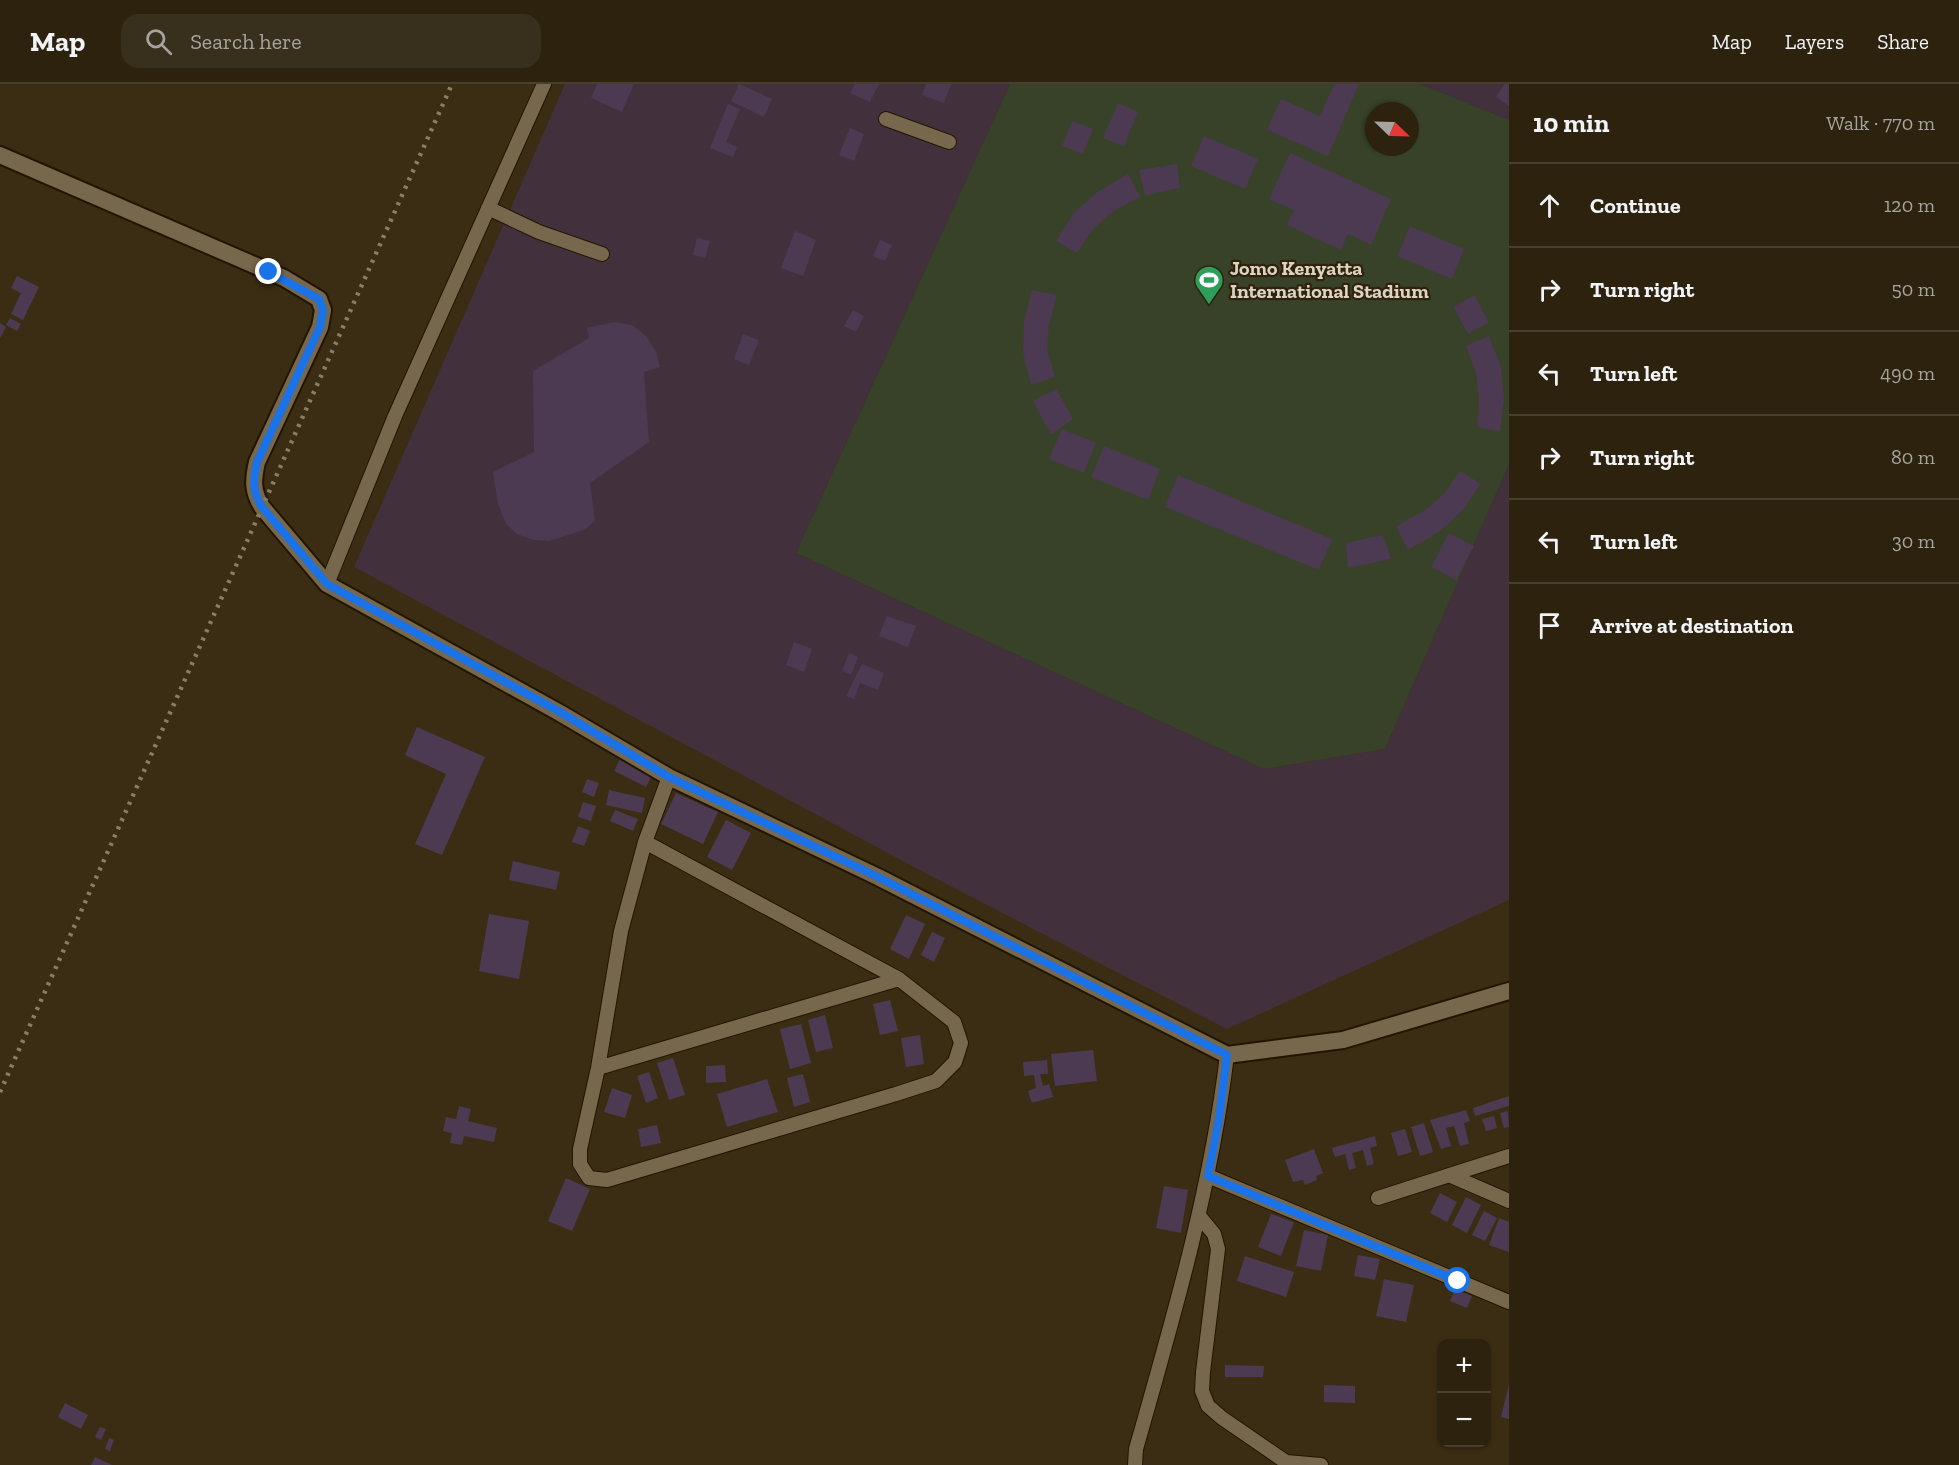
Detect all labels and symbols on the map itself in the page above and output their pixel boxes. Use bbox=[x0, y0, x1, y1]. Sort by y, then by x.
north arrow bbox=[1365, 102, 1419, 156]
place label: Jomo Kenyatta International Stadium bbox=[1230, 256, 1429, 303]
route end bbox=[255, 258, 281, 284]
sports icon: Jomo Kenyatta International Stadium bbox=[1193, 264, 1225, 306]
route start bbox=[1444, 1267, 1470, 1293]

